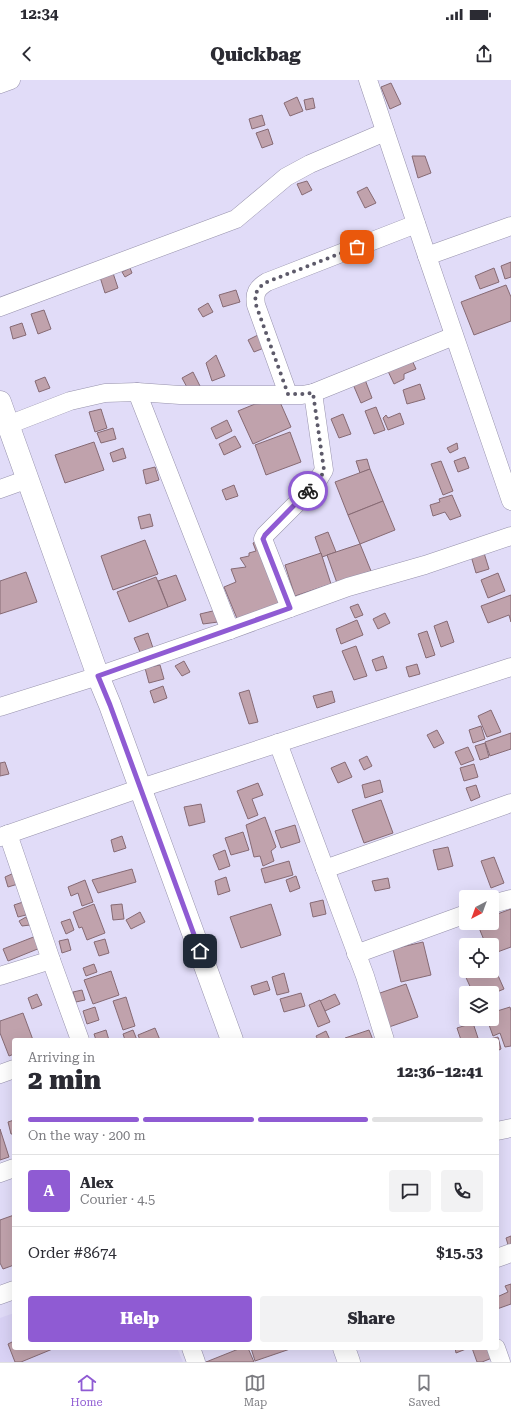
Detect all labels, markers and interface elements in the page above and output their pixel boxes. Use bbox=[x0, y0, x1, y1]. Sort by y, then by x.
text: 12:34 bbox=[20, 5, 58, 23]
icon: back bbox=[16, 43, 38, 65]
icon: share bbox=[473, 43, 495, 65]
text: Quickbag bbox=[210, 44, 301, 65]
pin bbox=[340, 230, 374, 264]
icon: bag bbox=[346, 236, 368, 258]
courier bbox=[288, 471, 328, 511]
icon: bike bbox=[297, 480, 319, 502]
north arrow bbox=[459, 890, 499, 930]
map controls bbox=[459, 890, 499, 1026]
pin bbox=[183, 934, 217, 968]
button: locate bbox=[459, 938, 499, 978]
icon: home bbox=[189, 940, 211, 962]
button: layers bbox=[459, 986, 499, 1026]
text: Arriving in bbox=[28, 1050, 95, 1065]
text: 12:36–12:41 bbox=[397, 1063, 483, 1081]
text: 2 min bbox=[28, 1065, 101, 1095]
text: On the way · 200 m bbox=[28, 1128, 145, 1143]
button: chat bbox=[389, 1170, 431, 1212]
button: phone bbox=[441, 1170, 483, 1212]
text: Alex bbox=[80, 1174, 113, 1192]
text: A bbox=[44, 1182, 54, 1200]
text: Courier · 4.5 bbox=[80, 1192, 155, 1207]
text: Order #8674 bbox=[28, 1244, 117, 1262]
text: $15.53 bbox=[436, 1244, 483, 1262]
button: Help bbox=[28, 1296, 252, 1342]
button: Share bbox=[260, 1296, 483, 1342]
tab: Home bbox=[71, 1372, 103, 1409]
tab: Map bbox=[244, 1372, 267, 1409]
tab: Saved bbox=[408, 1372, 440, 1409]

